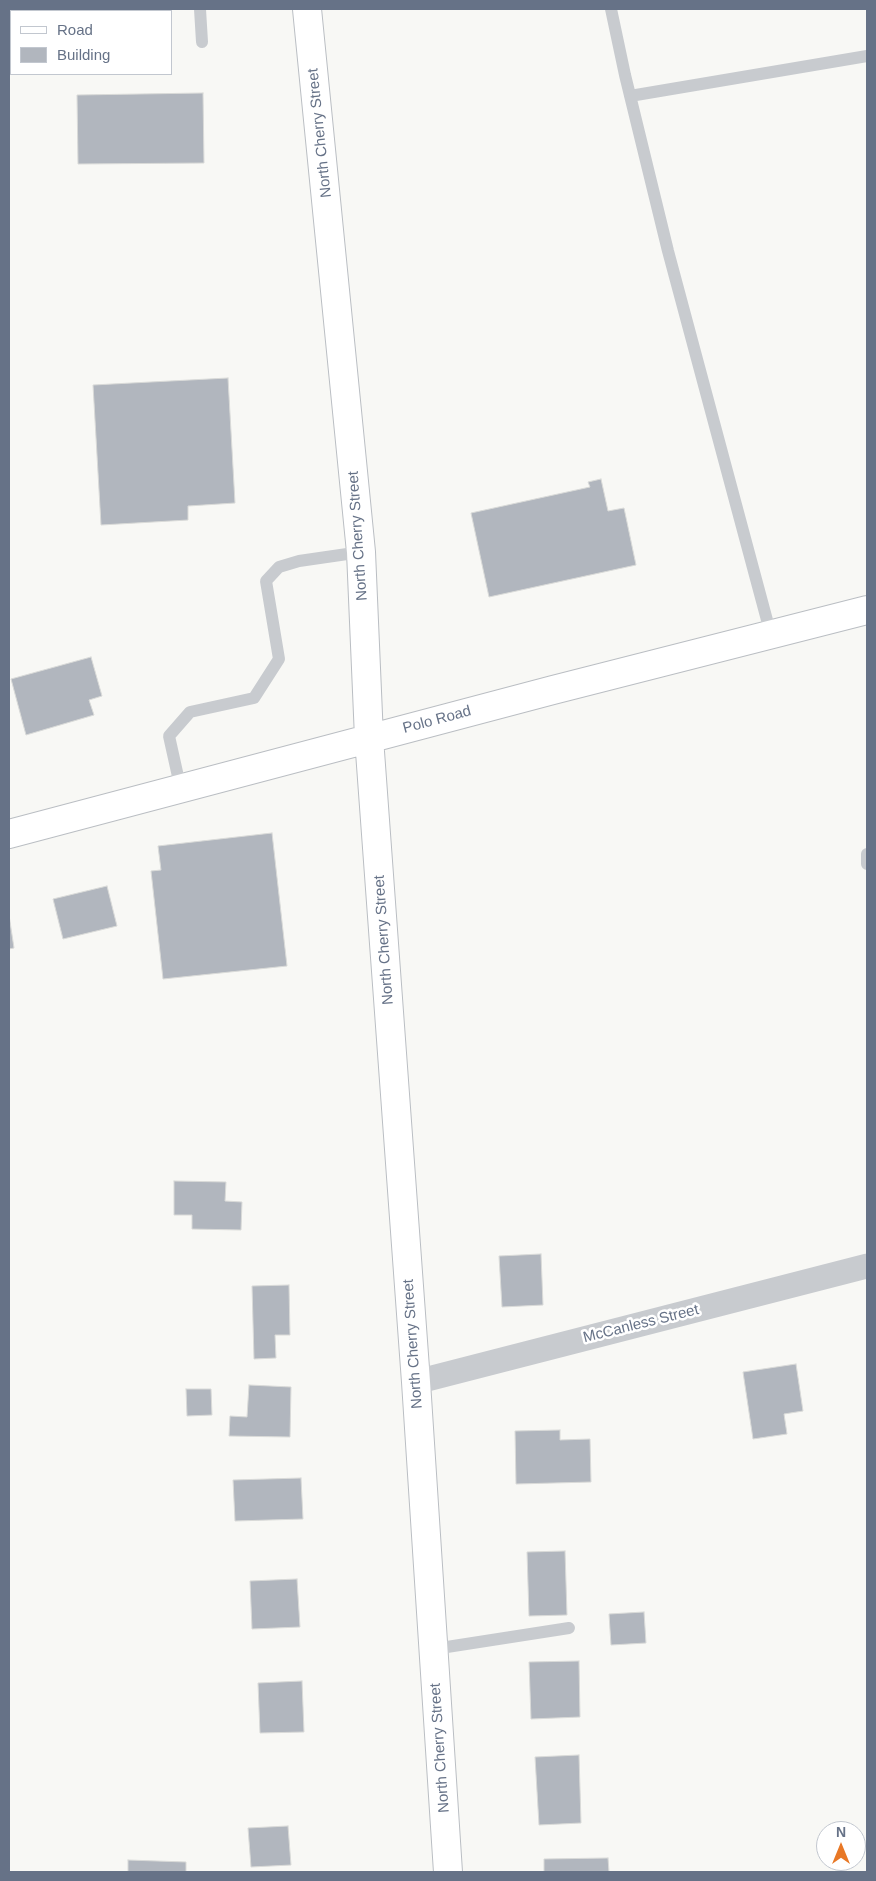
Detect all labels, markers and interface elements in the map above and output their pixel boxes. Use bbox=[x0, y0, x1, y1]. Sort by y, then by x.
legend bbox=[10, 10, 172, 75]
text: Road bbox=[57, 21, 93, 38]
text: Building bbox=[57, 46, 110, 63]
street label: North Cherry Street bbox=[304, 67, 336, 199]
street label: North Cherry Street bbox=[344, 471, 372, 601]
street label: Polo Road bbox=[401, 702, 473, 738]
street label: North Cherry Street bbox=[370, 875, 398, 1005]
street label: North Cherry Street bbox=[399, 1279, 427, 1409]
street label: McCanless Street bbox=[581, 1301, 701, 1347]
street label: North Cherry Street bbox=[426, 1683, 454, 1813]
north arrow bbox=[816, 1821, 866, 1871]
text: N bbox=[836, 1824, 846, 1840]

